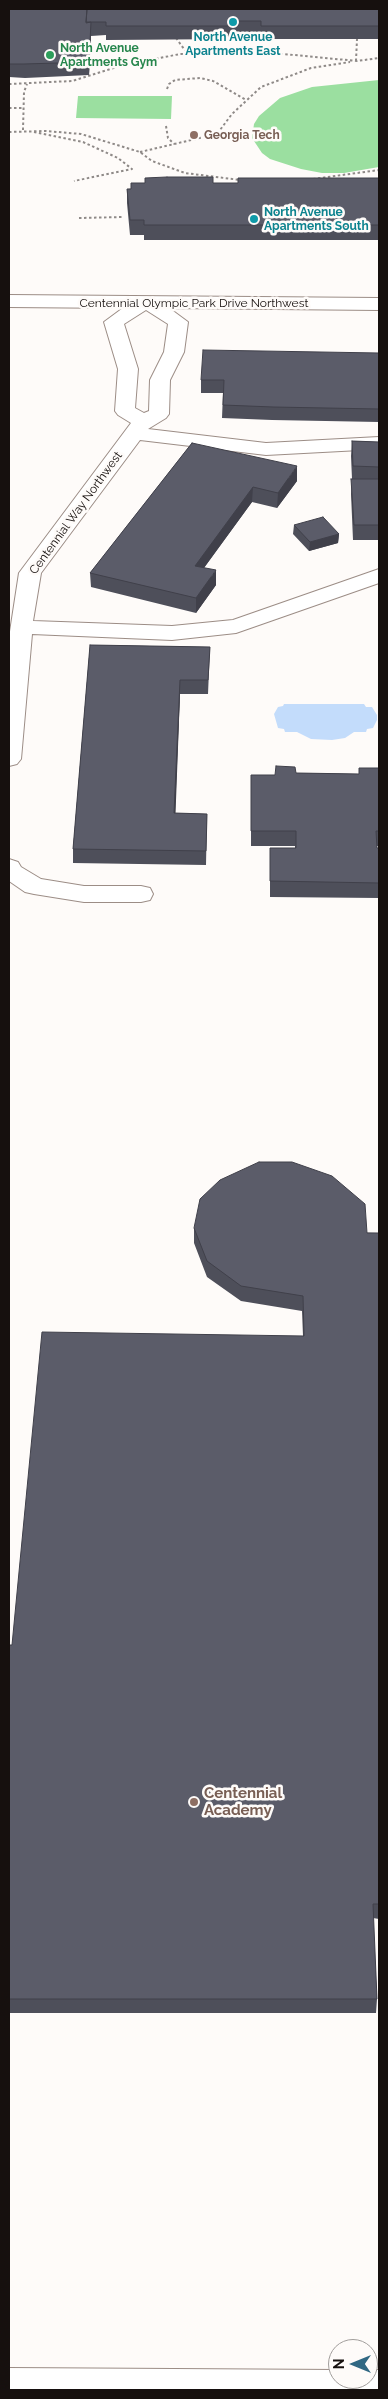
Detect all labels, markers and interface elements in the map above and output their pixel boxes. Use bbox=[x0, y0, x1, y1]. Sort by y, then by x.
marker: North Avenue Apartments East bbox=[227, 16, 239, 28]
place label: North Avenue Apartments East bbox=[185, 30, 281, 58]
place label: North Avenue Apartments Gym bbox=[60, 41, 157, 69]
marker: North Avenue Apartments Gym bbox=[44, 49, 56, 61]
place label: Georgia Tech bbox=[204, 128, 280, 142]
marker: Georgia Tech bbox=[188, 129, 200, 141]
place label: North Avenue Apartments South bbox=[264, 205, 369, 233]
marker: North Avenue Apartments South bbox=[248, 213, 260, 225]
street label: Centennial Olympic Park Drive Northwest bbox=[80, 296, 308, 310]
street label: Centennial Way Northwest bbox=[27, 449, 125, 577]
place label: Centennial Academy bbox=[204, 1784, 282, 1819]
marker: Centennial Academy bbox=[188, 1796, 200, 1808]
north arrow bbox=[328, 2339, 378, 2389]
text: N bbox=[331, 2359, 347, 2369]

